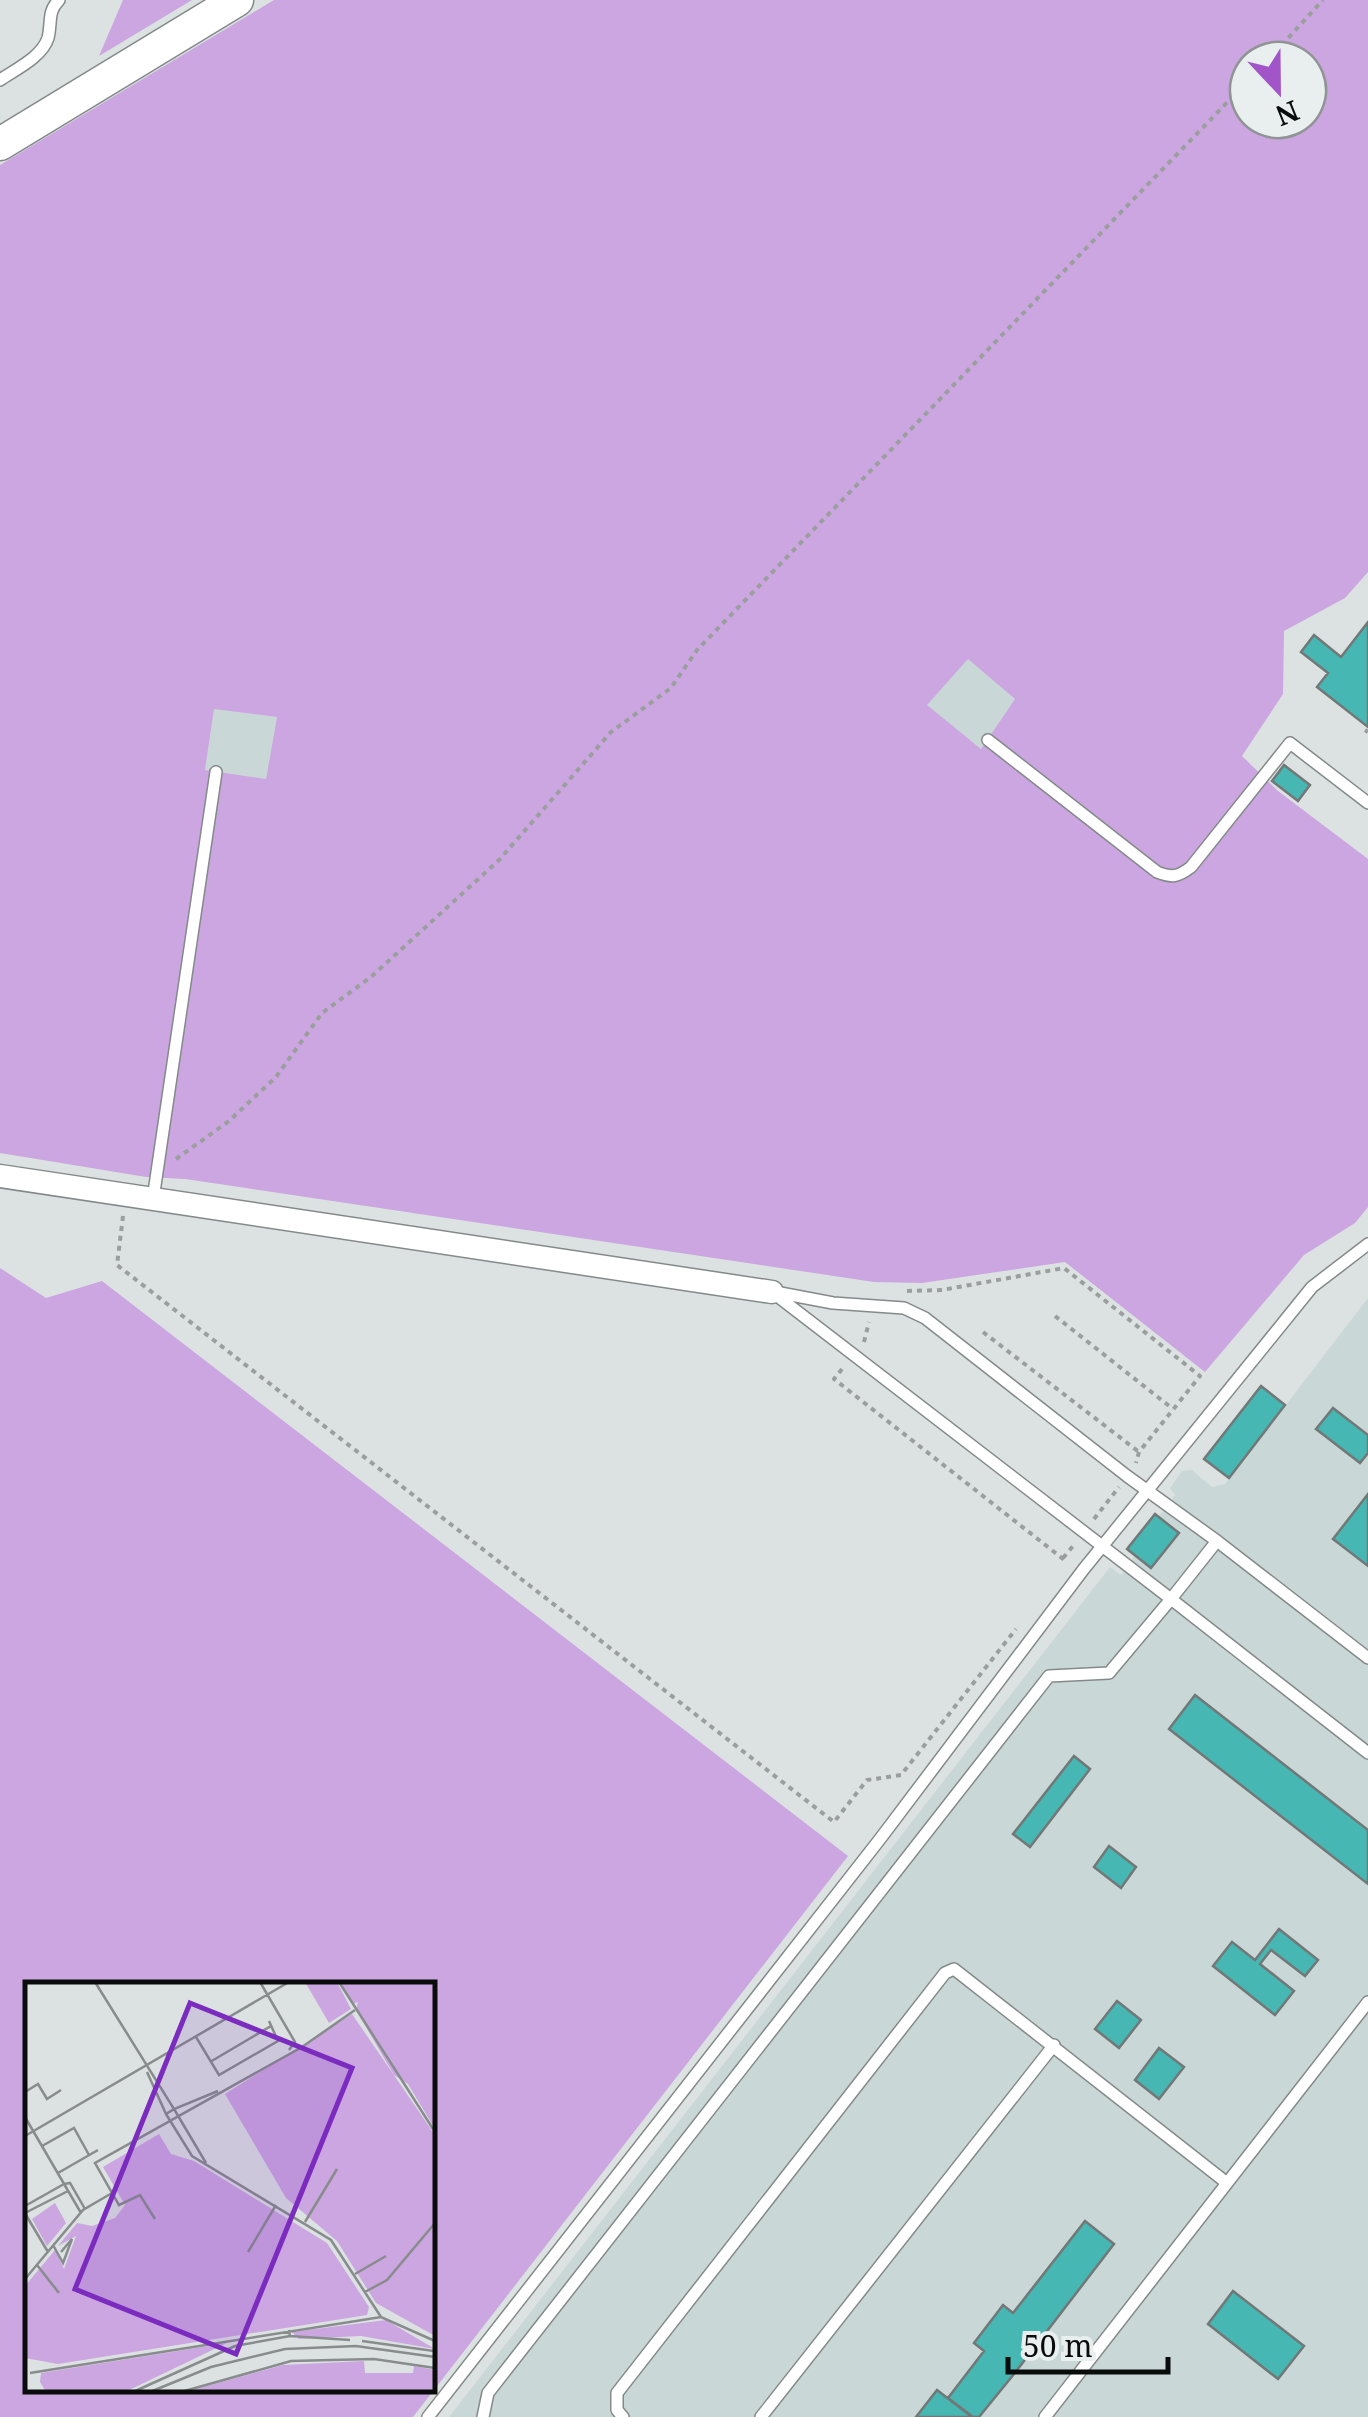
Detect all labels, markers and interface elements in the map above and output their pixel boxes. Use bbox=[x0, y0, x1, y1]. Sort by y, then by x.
north arrow bbox=[1228, 40, 1328, 140]
text: N bbox=[1270, 92, 1305, 136]
inset map bbox=[25, 1982, 435, 2392]
scale bar bbox=[1008, 2312, 1168, 2374]
text: 50 m bbox=[1023, 2325, 1093, 2366]

